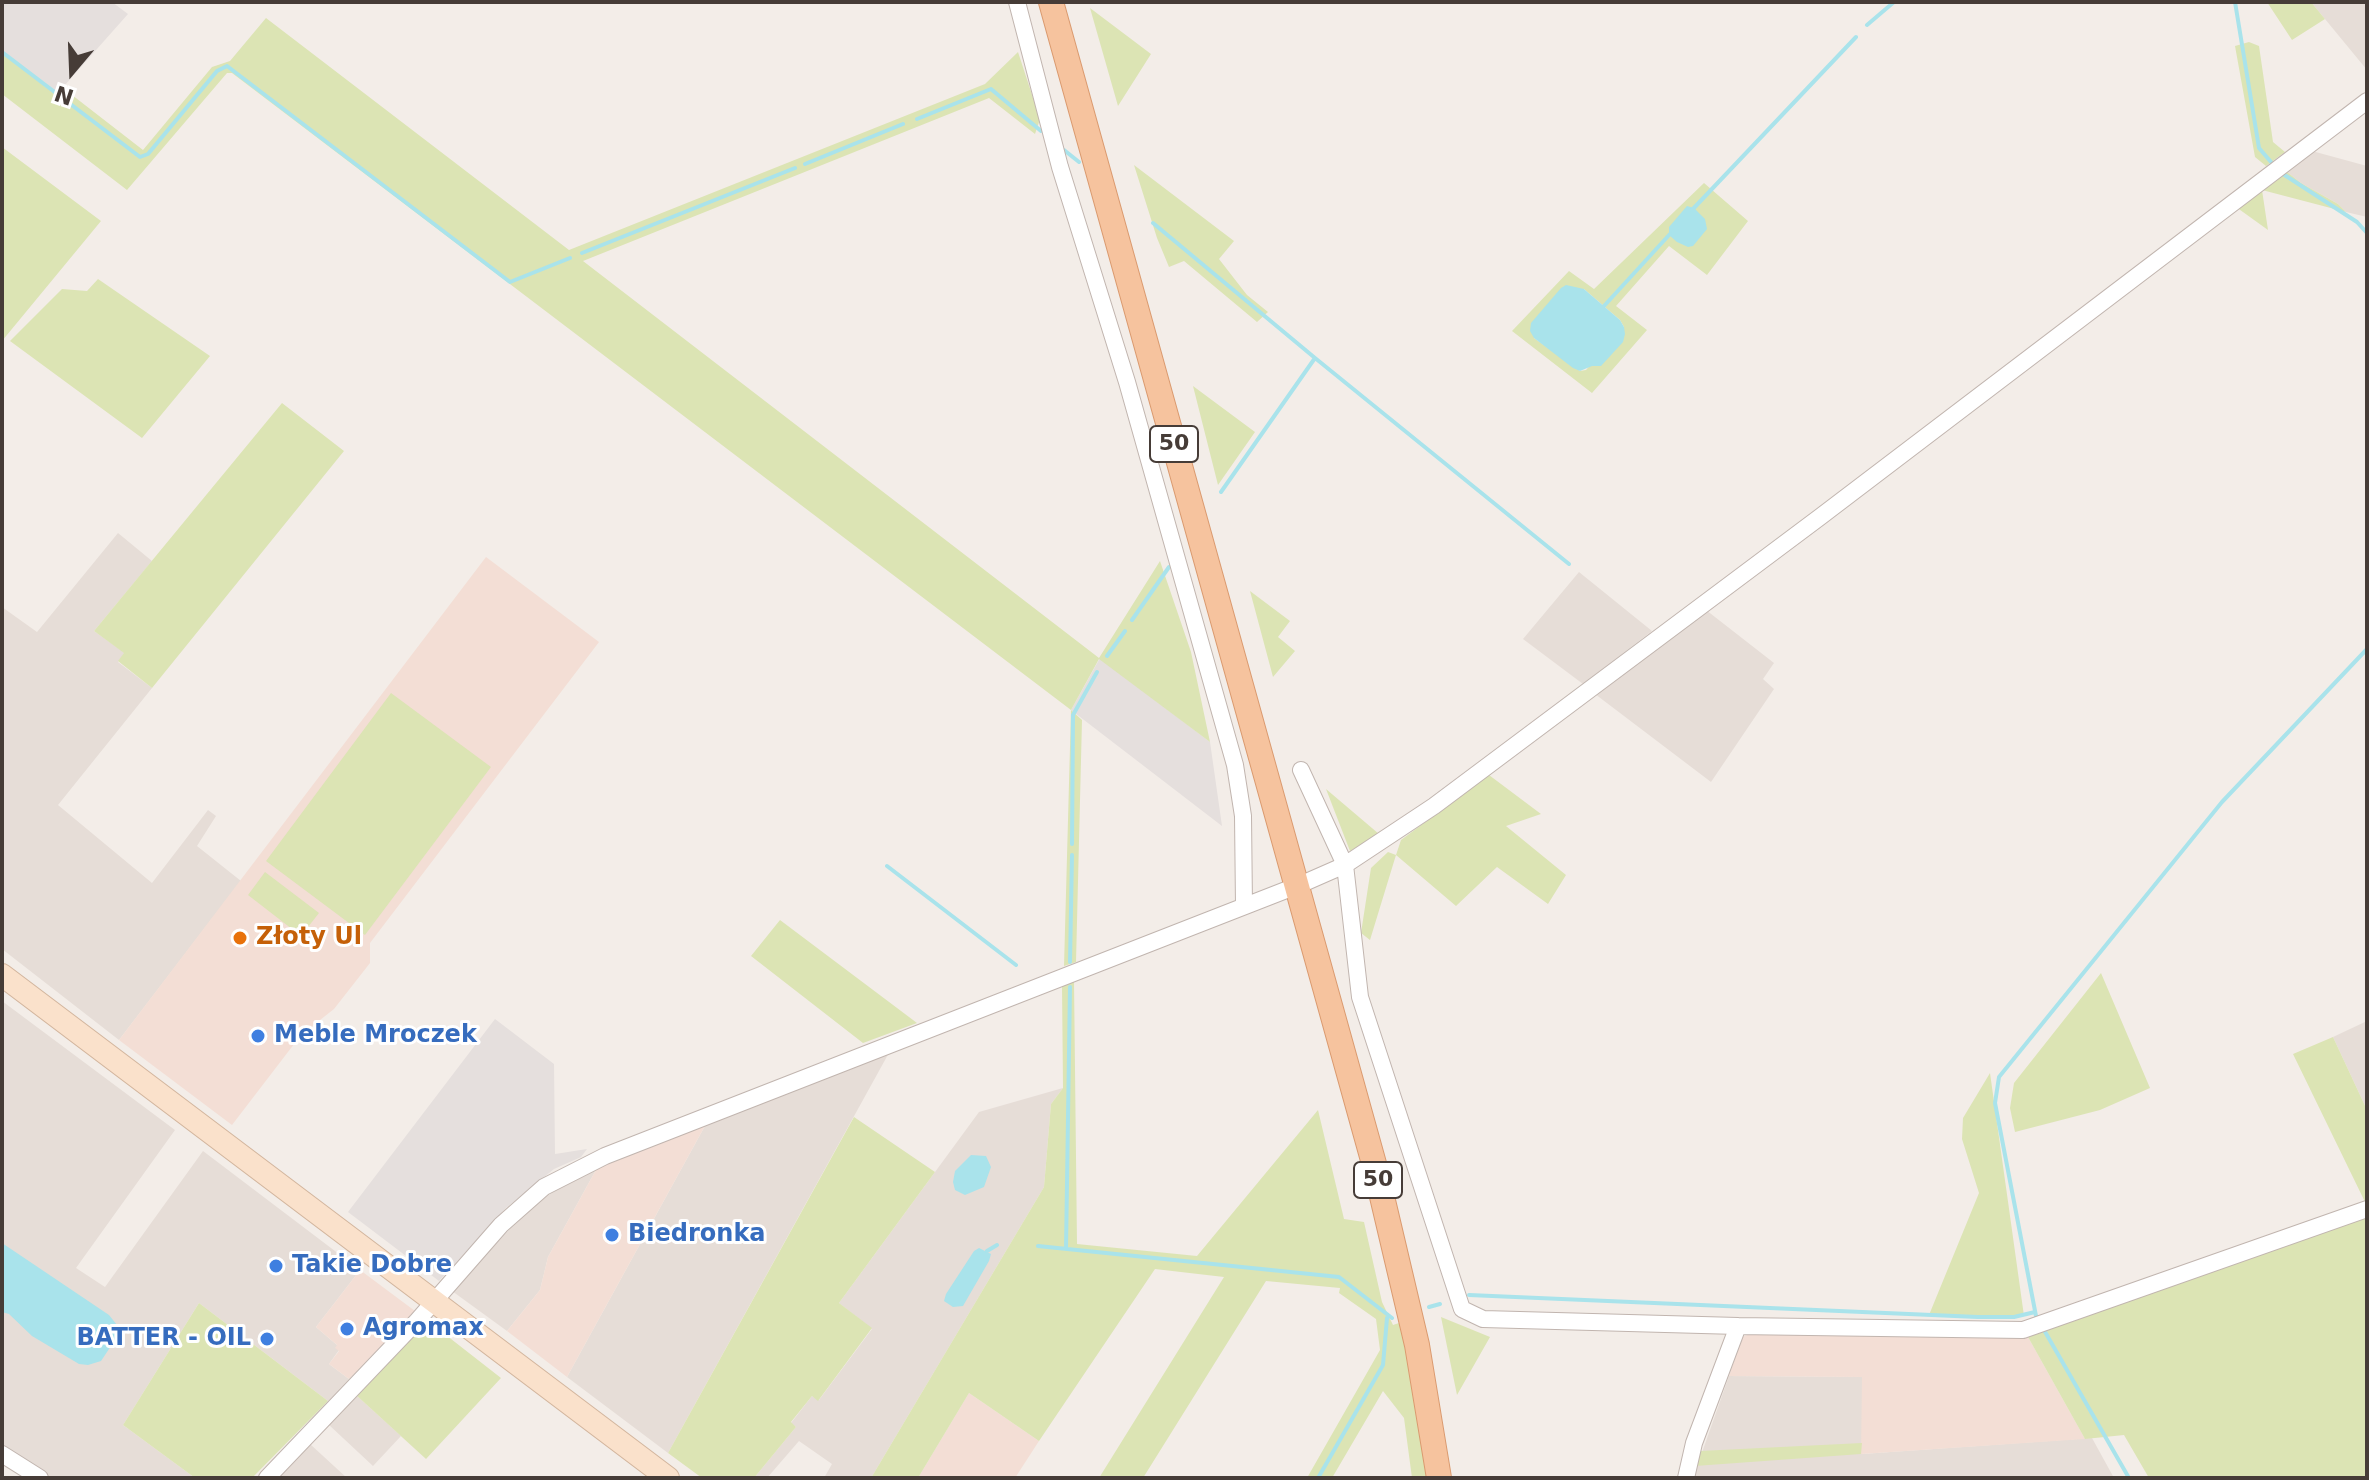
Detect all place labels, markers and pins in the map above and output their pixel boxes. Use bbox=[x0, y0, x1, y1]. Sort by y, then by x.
place label: Złoty Ul bbox=[256, 924, 362, 952]
marker: Złoty Ul bbox=[231, 929, 249, 947]
place label: Meble Mroczek bbox=[274, 1022, 477, 1050]
marker: Meble Mroczek bbox=[249, 1027, 267, 1045]
place label: Biedronka bbox=[628, 1221, 766, 1249]
marker: Biedronka bbox=[603, 1226, 621, 1244]
place label: Takie Dobre bbox=[292, 1252, 452, 1280]
marker: Takie Dobre bbox=[267, 1257, 285, 1275]
place label: Agromax bbox=[363, 1315, 484, 1343]
marker: Agromax bbox=[338, 1320, 356, 1338]
place label: BATTER - OIL bbox=[77, 1325, 251, 1353]
marker: BATTER - OIL bbox=[258, 1330, 276, 1348]

